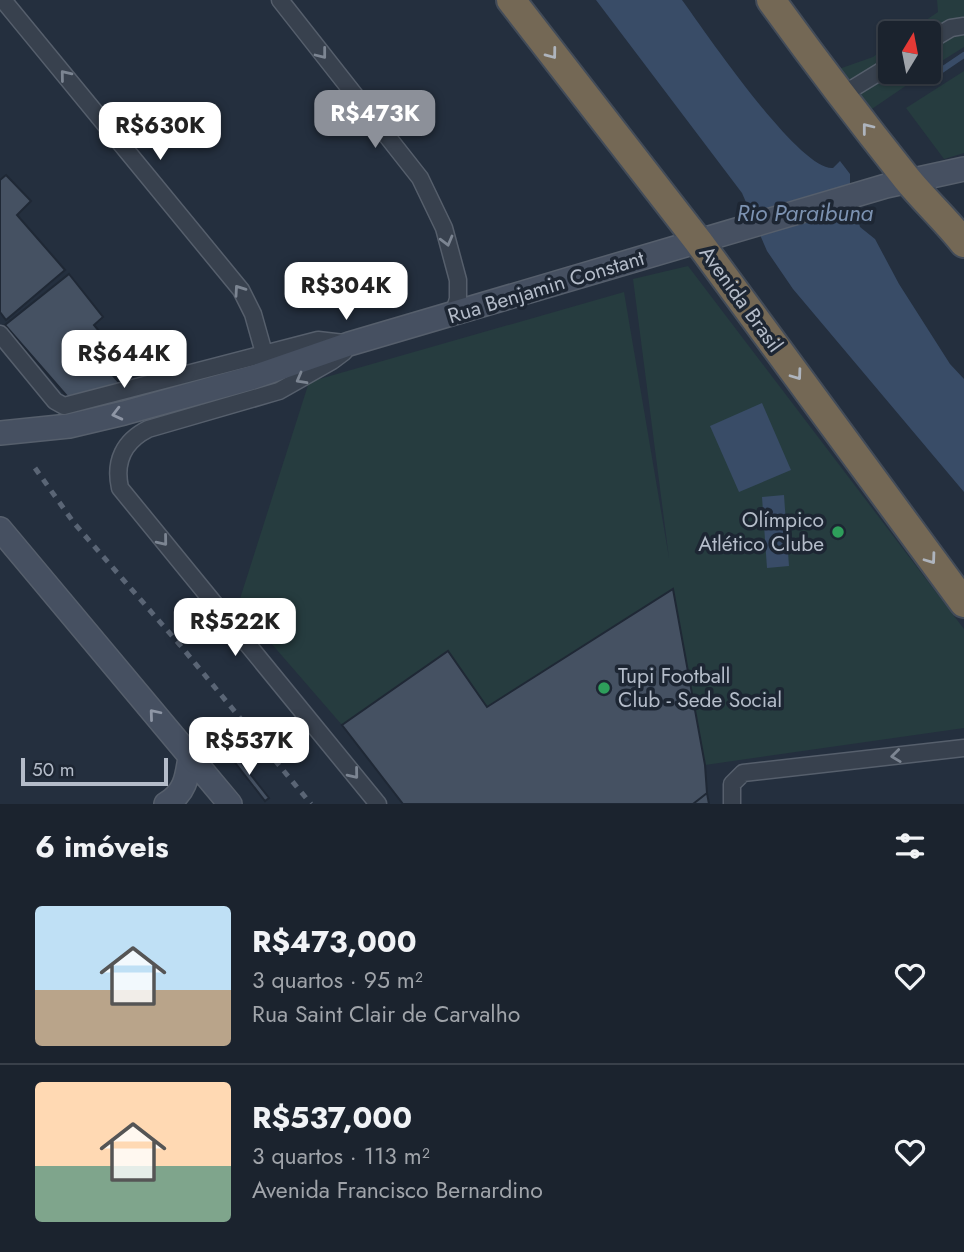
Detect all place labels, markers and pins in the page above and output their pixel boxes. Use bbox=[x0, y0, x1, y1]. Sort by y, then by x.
pin: R$473K bbox=[318, 90, 432, 150]
pin: R$630K bbox=[103, 102, 217, 162]
pin: R$304K bbox=[289, 262, 403, 322]
pin: R$644K bbox=[67, 330, 181, 390]
place label: Olímpico Atlético Clube bbox=[698, 505, 824, 559]
marker: Olímpico Atlético Clube bbox=[830, 524, 846, 540]
pin: R$522K bbox=[178, 598, 292, 658]
place label: Tupi Football Club - Sede Social bbox=[618, 661, 782, 715]
marker: Tupi Football Club - Sede Social bbox=[596, 680, 612, 696]
pin: R$537K bbox=[192, 718, 306, 777]

